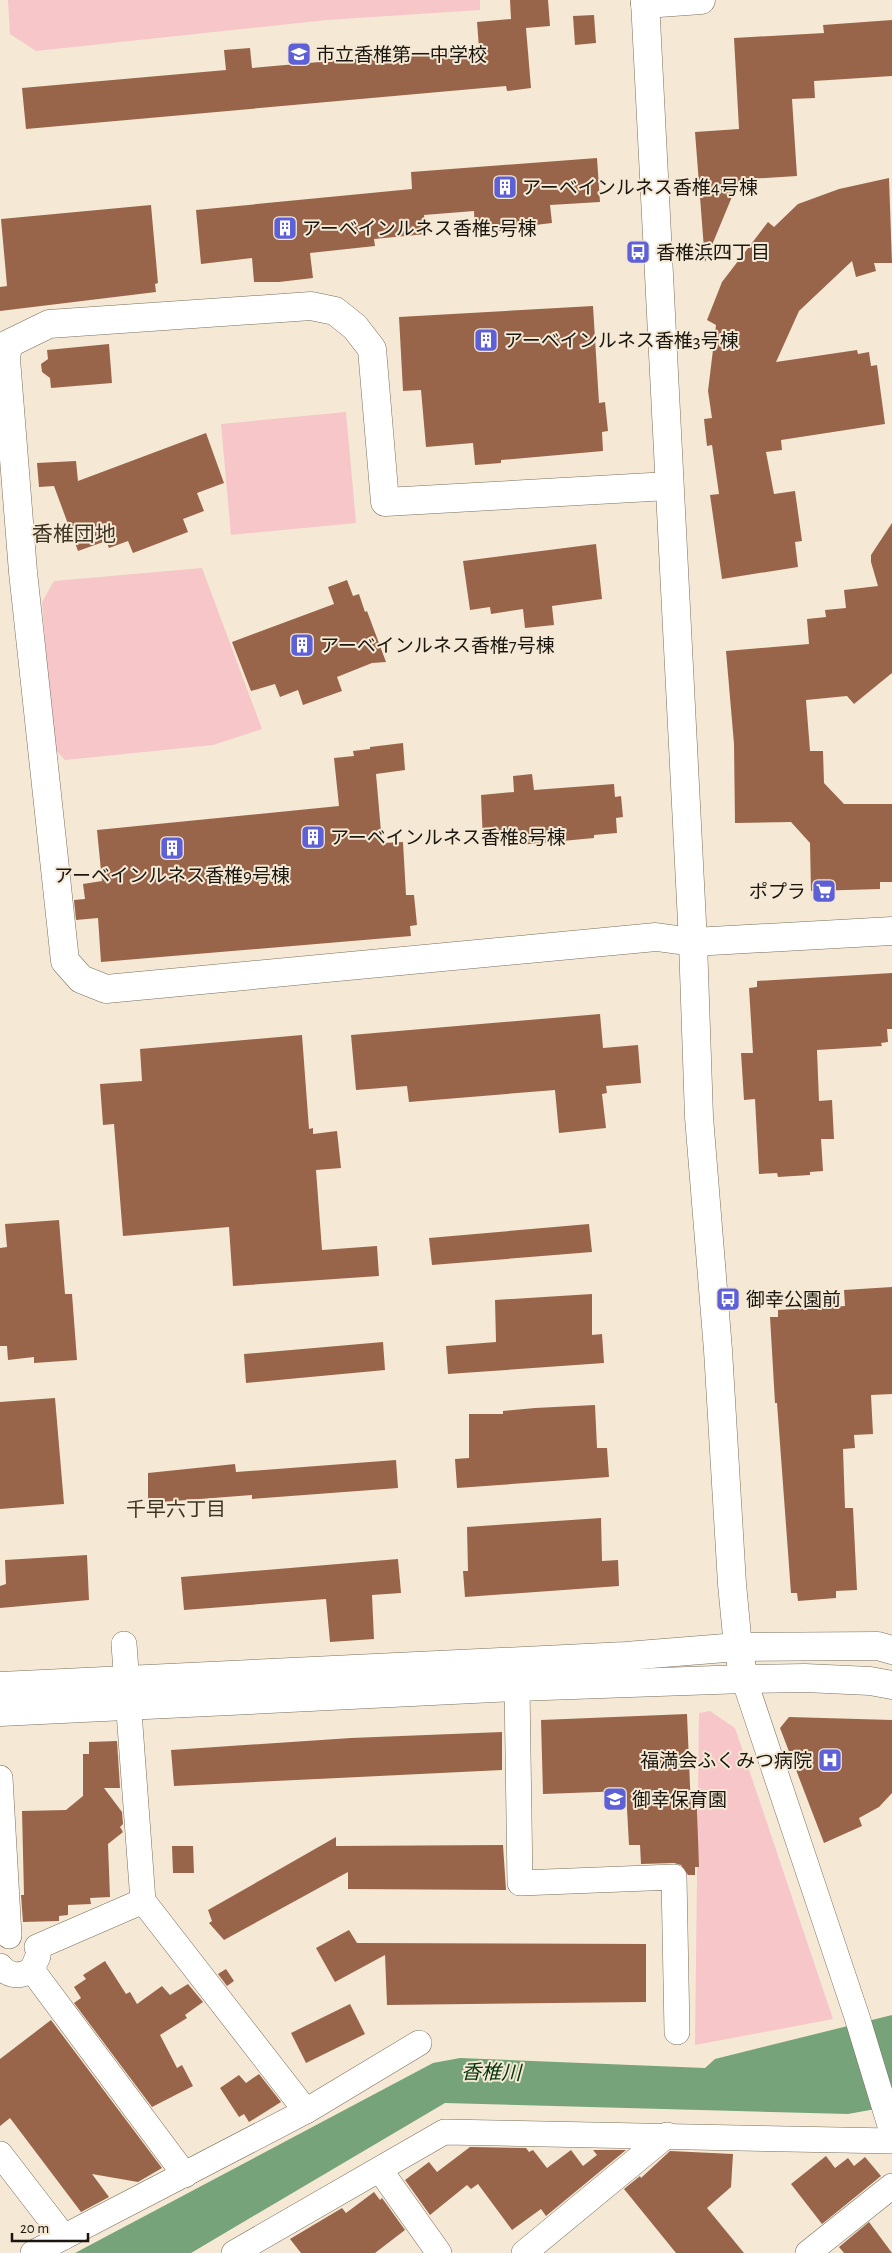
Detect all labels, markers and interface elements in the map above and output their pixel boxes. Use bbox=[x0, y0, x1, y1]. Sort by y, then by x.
school or university icon: 市立香椎第一中学校 bbox=[286, 41, 312, 67]
place label: 市立香椎第一中学校 bbox=[316, 44, 487, 65]
building icon: アーベインルネス香椎4号棟 bbox=[492, 174, 518, 200]
place label: アーベインルネス香椎4号棟 bbox=[522, 177, 758, 198]
building icon: アーベインルネス香椎5号棟 bbox=[272, 215, 298, 241]
place label: アーベインルネス香椎5号棟 bbox=[302, 218, 537, 239]
bus stop icon: 香椎浜四丁目 bbox=[625, 239, 651, 265]
place label: 香椎浜四丁目 bbox=[656, 242, 770, 263]
building icon: アーベインルネス香椎3号棟 bbox=[473, 327, 499, 353]
place label: アーベインルネス香椎3号棟 bbox=[504, 330, 739, 351]
district label: 香椎団地 bbox=[32, 523, 116, 545]
building icon: アーベインルネス香椎7号棟 bbox=[289, 632, 315, 658]
place label: アーベインルネス香椎7号棟 bbox=[320, 635, 555, 656]
building icon: アーベインルネス香椎8号棟 bbox=[300, 824, 326, 850]
place label: アーベインルネス香椎8号棟 bbox=[330, 827, 566, 848]
building icon: アーベインルネス香椎9号棟 bbox=[159, 835, 185, 861]
place label: アーベインルネス香椎9号棟 bbox=[54, 865, 290, 886]
supermarket icon: ポプラ bbox=[811, 878, 837, 904]
place label: ポプラ bbox=[749, 881, 806, 902]
bus stop icon: 御幸公園前 bbox=[715, 1286, 741, 1312]
place label: 御幸公園前 bbox=[746, 1289, 841, 1310]
district label: 千早六丁目 bbox=[126, 1499, 226, 1520]
hospital icon: 福満会ふくみつ病院 bbox=[817, 1747, 843, 1773]
place label: 福満会ふくみつ病院 bbox=[640, 1750, 812, 1771]
school or university icon: 御幸保育園 bbox=[602, 1786, 628, 1812]
place label: 御幸保育園 bbox=[632, 1789, 727, 1810]
water label: 香椎川 bbox=[461, 2061, 523, 2084]
scale bar bbox=[12, 2210, 89, 2242]
text: 20 m bbox=[20, 2221, 49, 2236]

